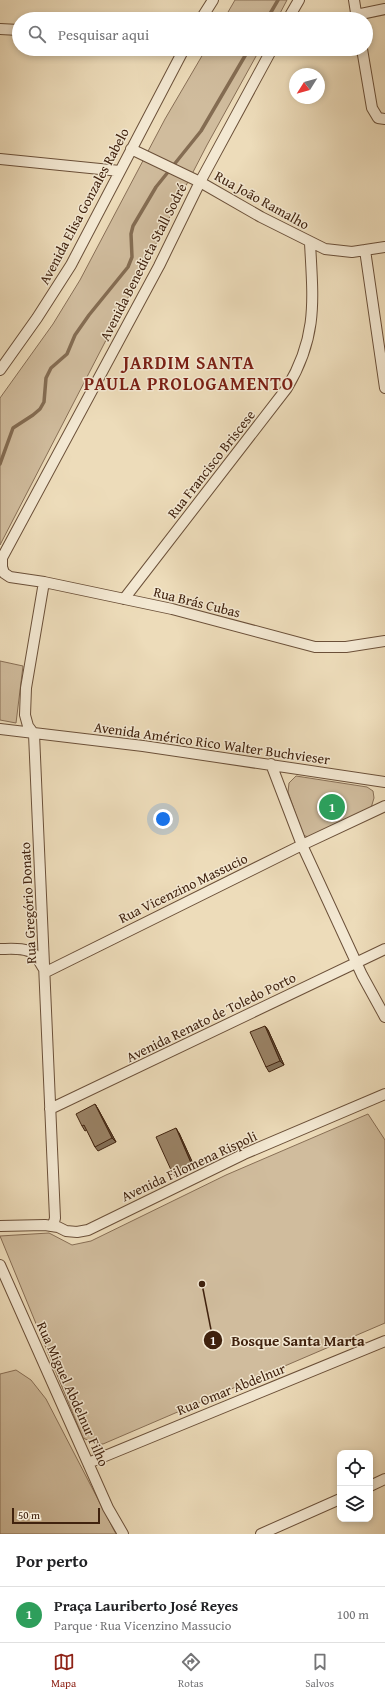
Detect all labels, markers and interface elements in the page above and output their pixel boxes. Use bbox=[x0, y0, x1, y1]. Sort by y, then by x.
search box bbox=[12, 12, 373, 56]
icon: search bbox=[26, 23, 48, 45]
text: Pesquisar aqui bbox=[58, 24, 149, 45]
north arrow bbox=[289, 68, 325, 104]
street label: Avenida Elisa Gonzales Rabelo bbox=[34, 124, 134, 288]
street label: Rua João Ramalho bbox=[211, 166, 313, 234]
street label: Avenida Benedicta Stall Sodré bbox=[95, 179, 192, 344]
district label: JARDIM SANTA PAULA PROLOGAMENTO bbox=[84, 349, 294, 397]
street label: Rua Francisco Briscese bbox=[162, 405, 260, 522]
street label: Rua Brás Cubas bbox=[151, 582, 243, 622]
street label: Avenida Américo Rico Walter Buchvieser bbox=[93, 717, 331, 769]
pin: 1 bbox=[319, 792, 345, 822]
your location bbox=[153, 809, 173, 829]
street label: Rua Gregório Donato bbox=[15, 842, 41, 964]
street label: Rua Vicenzino Massucio bbox=[115, 848, 251, 928]
street label: Avenida Renato de Toledo Porto bbox=[123, 967, 299, 1067]
street label: Avenida Filomena Rispoli bbox=[118, 1126, 260, 1206]
street label: Rua Miguel Abdelnur Filho bbox=[32, 1318, 114, 1470]
callout: Bosque Santa Marta bbox=[203, 1327, 372, 1354]
text: Bosque Santa Marta bbox=[231, 1330, 365, 1351]
text: 1 bbox=[210, 1332, 216, 1349]
street label: Rua Omar Abdelnur bbox=[174, 1358, 289, 1420]
map controls bbox=[337, 1450, 373, 1522]
button: locate bbox=[337, 1450, 373, 1486]
button: layers bbox=[337, 1486, 373, 1522]
scale bar bbox=[12, 1506, 100, 1525]
text: 50 m bbox=[18, 1507, 40, 1523]
text: Por perto bbox=[16, 1548, 88, 1573]
text: Praça Lauriberto José Reyes bbox=[54, 1595, 238, 1616]
text: 1 bbox=[26, 1605, 32, 1624]
text: 100 m bbox=[337, 1605, 369, 1624]
text: Parque · Rua Vicenzino Massucio bbox=[54, 1616, 231, 1635]
tab: Mapa bbox=[51, 1651, 76, 1691]
tab: Rotas bbox=[178, 1651, 203, 1691]
tab: Salvos bbox=[305, 1651, 334, 1691]

